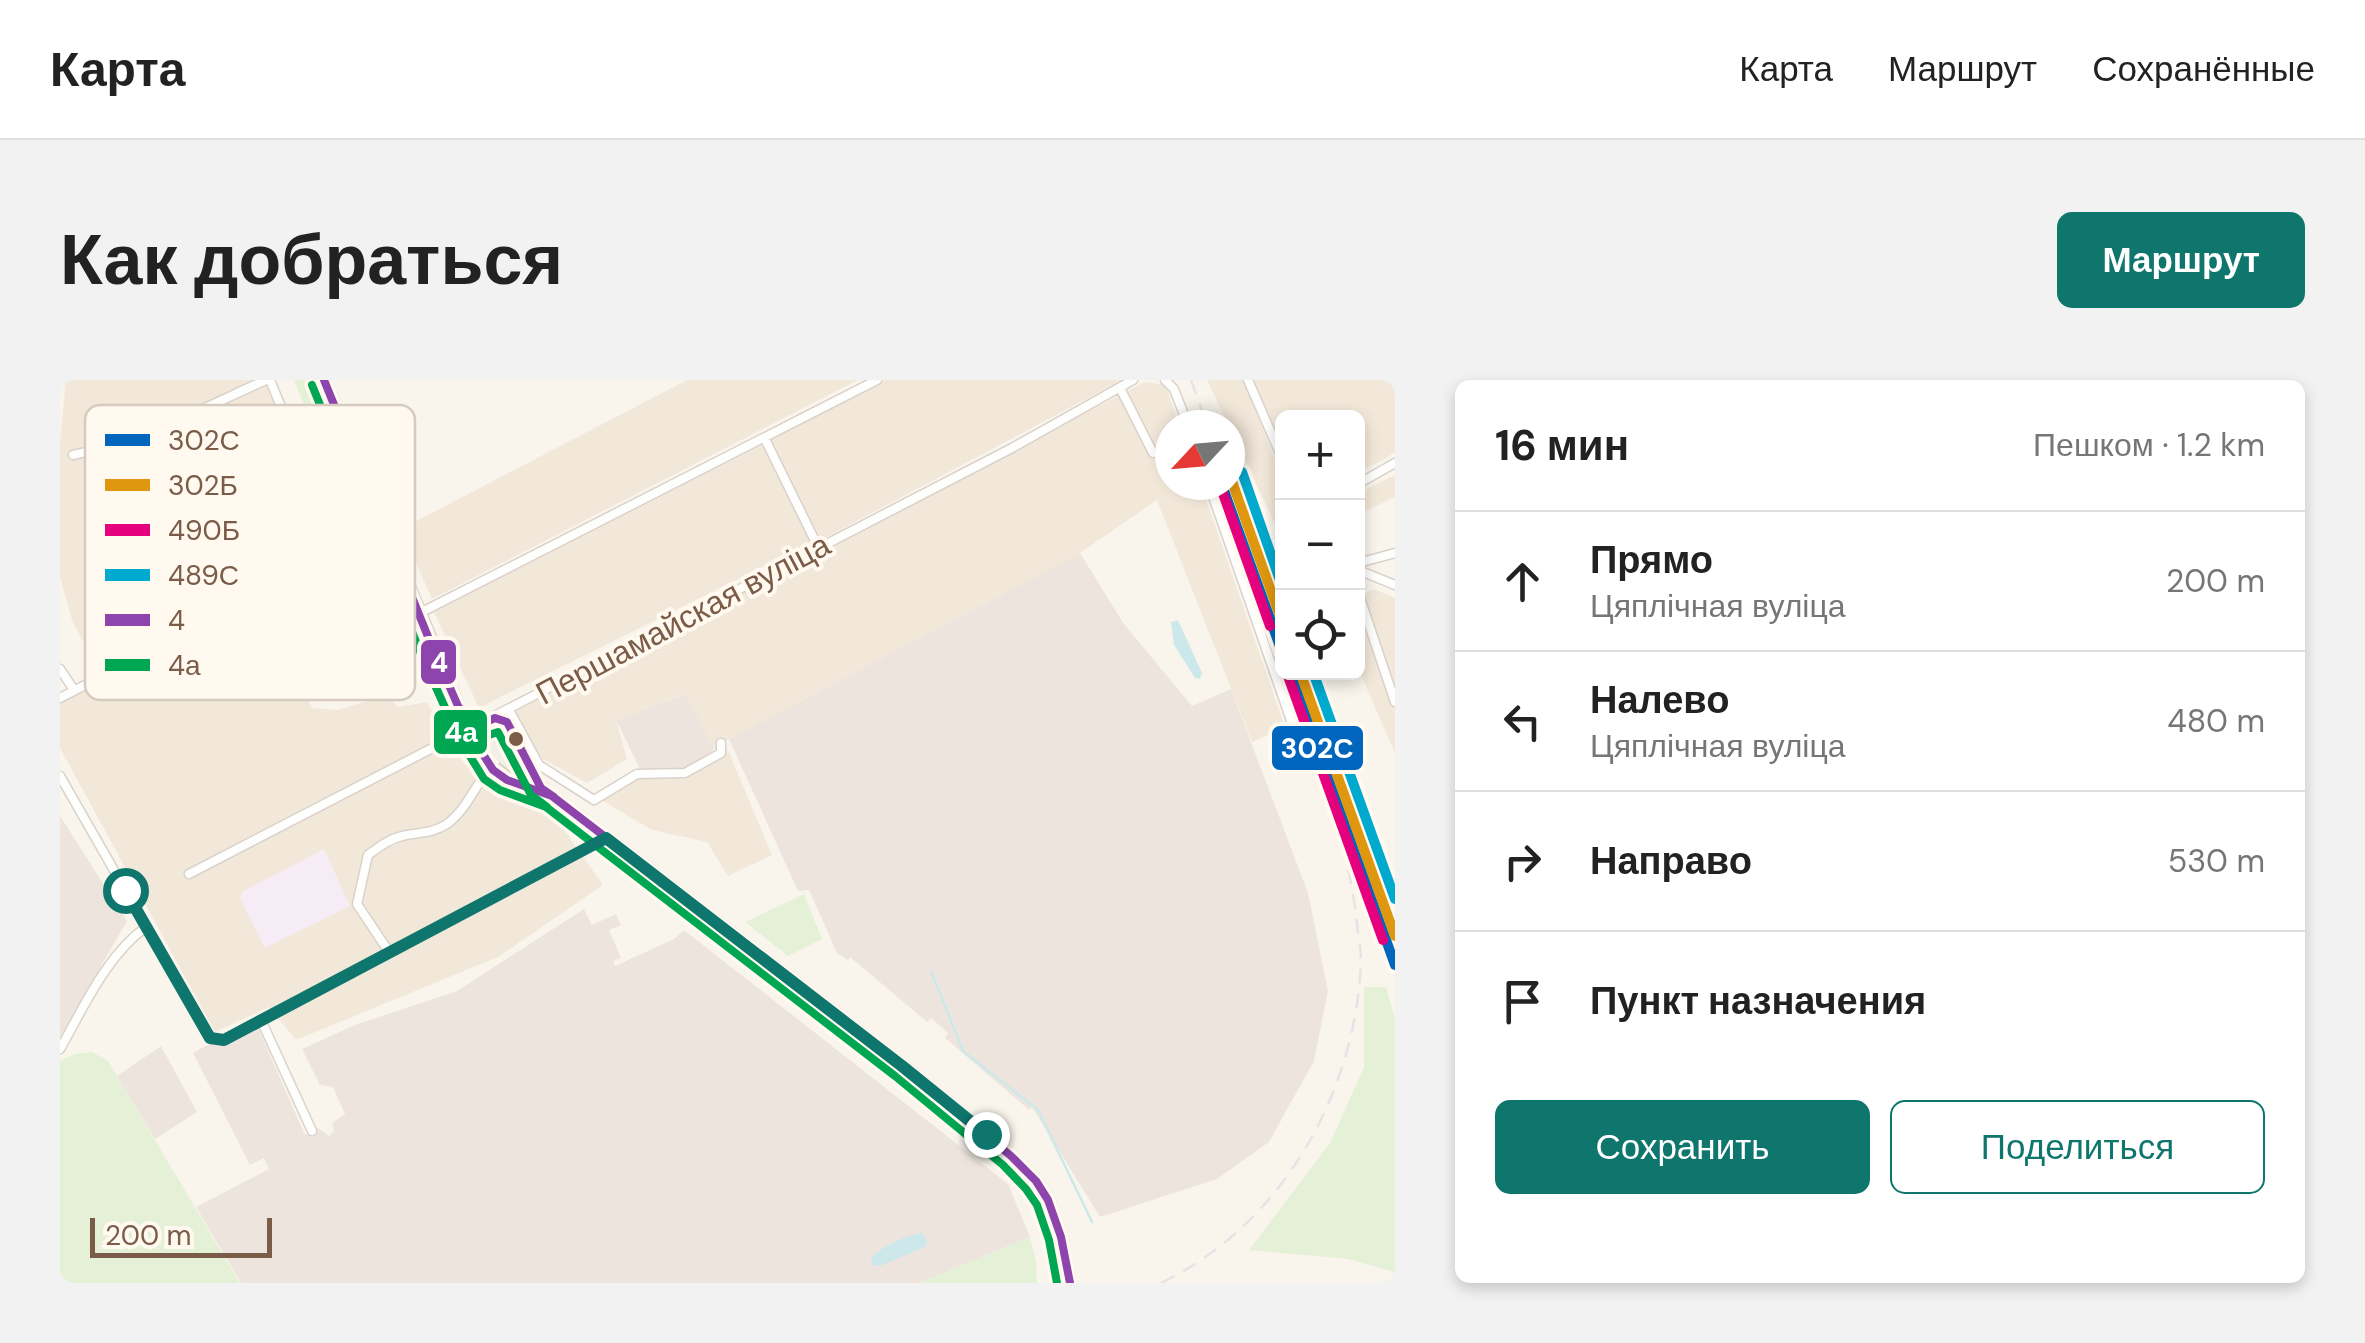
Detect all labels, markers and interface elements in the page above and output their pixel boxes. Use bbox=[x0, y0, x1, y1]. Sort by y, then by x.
text: Карта bbox=[50, 38, 185, 101]
text: Карта bbox=[1739, 46, 1833, 92]
text: Маршрут bbox=[1888, 46, 2037, 92]
text: Сохранённые bbox=[2092, 46, 2315, 92]
button: Маршрут bbox=[2057, 212, 2305, 308]
text: Как добраться bbox=[60, 215, 563, 306]
legend bbox=[85, 405, 415, 700]
north arrow bbox=[1155, 410, 1245, 500]
map controls bbox=[1275, 410, 1365, 680]
button: + bbox=[1275, 410, 1365, 500]
text: 16 мин bbox=[1495, 418, 1629, 473]
text: 302С bbox=[168, 422, 240, 459]
text: Пешком · 1.2 km bbox=[2033, 424, 2265, 466]
text: 302Б bbox=[168, 467, 238, 504]
button: − bbox=[1275, 500, 1365, 590]
text: 490Б bbox=[168, 512, 240, 549]
street label: Першамайская вуліца bbox=[529, 523, 838, 714]
text: Прямо bbox=[1590, 535, 1713, 585]
icon: ahead bbox=[1495, 554, 1550, 609]
text: 489С bbox=[168, 557, 239, 594]
text: 200 m bbox=[2166, 560, 2265, 602]
text: Цяплічная вуліца bbox=[1590, 585, 1846, 627]
button: locate bbox=[1275, 590, 1365, 680]
text: 4 bbox=[168, 602, 185, 639]
line badge: 4 bbox=[419, 638, 458, 686]
text: 4 bbox=[430, 644, 448, 681]
text: 4а bbox=[168, 647, 201, 684]
text: Налево bbox=[1590, 675, 1729, 725]
icon: left bbox=[1495, 694, 1550, 749]
text: 480 m bbox=[2167, 700, 2265, 742]
line badge: 4а bbox=[432, 708, 489, 756]
text: 4а bbox=[444, 714, 478, 751]
line badge: 302С bbox=[1270, 724, 1365, 772]
text: Цяплічная вуліца bbox=[1590, 725, 1846, 767]
unlabelled marker bbox=[506, 729, 526, 749]
text: 302С bbox=[1281, 730, 1353, 767]
icon: right bbox=[1495, 834, 1550, 889]
text: Направо bbox=[1590, 836, 1752, 886]
text: 530 m bbox=[2168, 840, 2265, 882]
route start bbox=[103, 868, 149, 914]
icon: arrive bbox=[1495, 974, 1550, 1029]
text: Пункт назначения bbox=[1590, 976, 1926, 1026]
button: Сохранить bbox=[1495, 1100, 1870, 1194]
button: Поделиться bbox=[1890, 1100, 2265, 1194]
route end bbox=[964, 1112, 1010, 1158]
scale bar bbox=[90, 1213, 272, 1258]
text: 200 m bbox=[105, 1217, 192, 1254]

